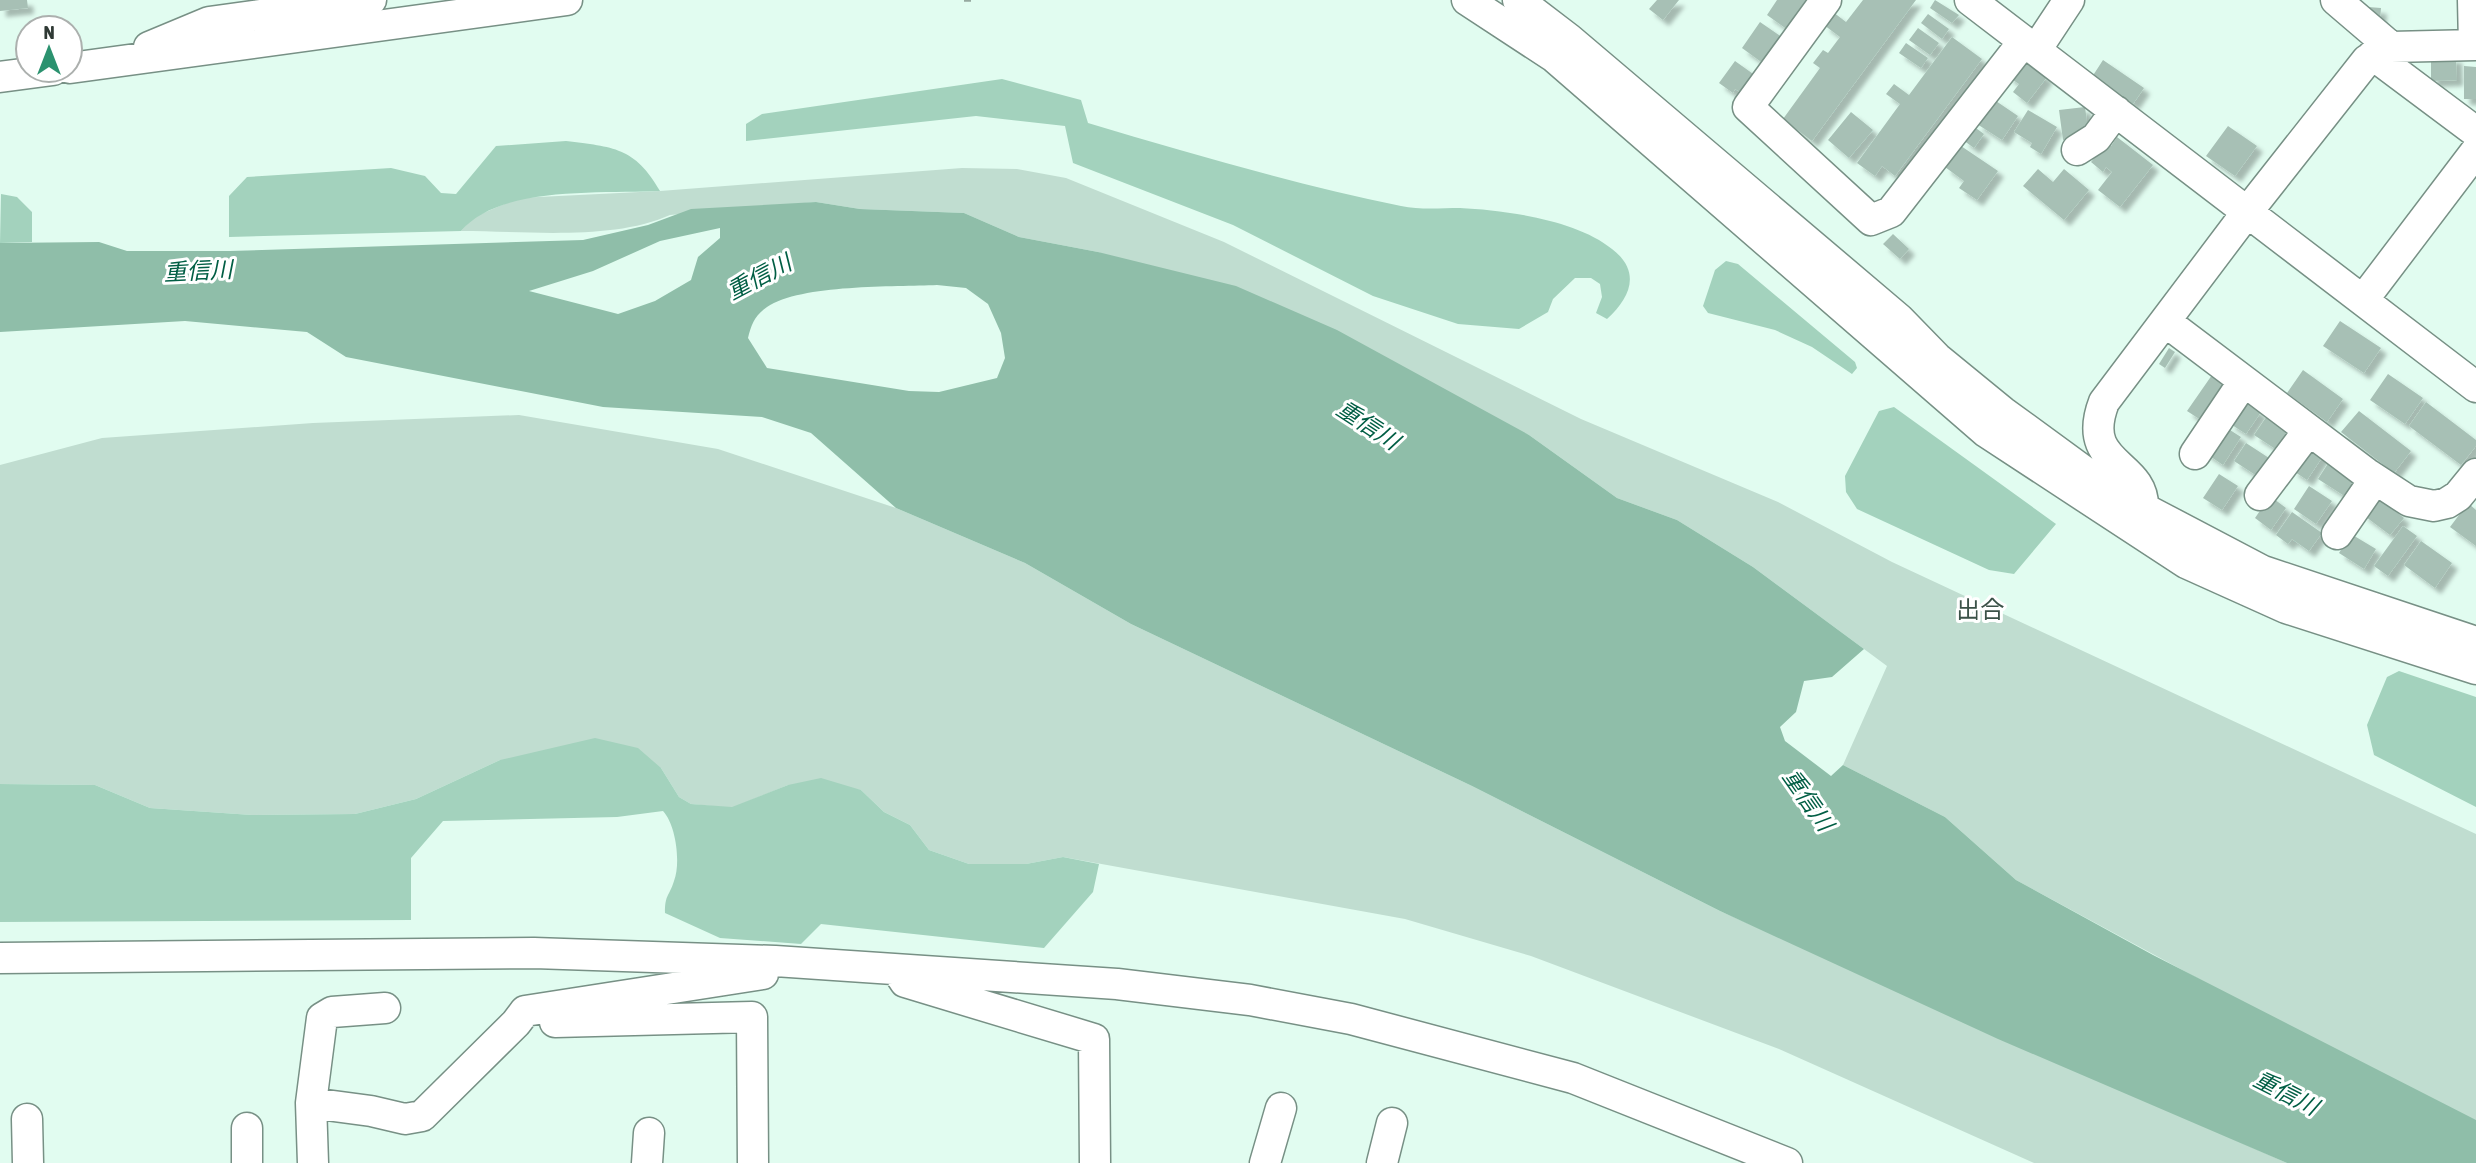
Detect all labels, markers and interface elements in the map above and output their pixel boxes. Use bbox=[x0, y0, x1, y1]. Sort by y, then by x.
north arrow bbox=[14, 14, 84, 84]
text: N bbox=[43, 21, 55, 43]
water label: 重信川 bbox=[722, 248, 798, 305]
water label: 重信川 bbox=[163, 256, 236, 286]
water label: 重信川 bbox=[1332, 395, 1407, 456]
district label: 出合 bbox=[1956, 596, 2004, 623]
water label: 重信川 bbox=[1778, 764, 1840, 838]
water label: 重信川 bbox=[2249, 1066, 2325, 1122]

